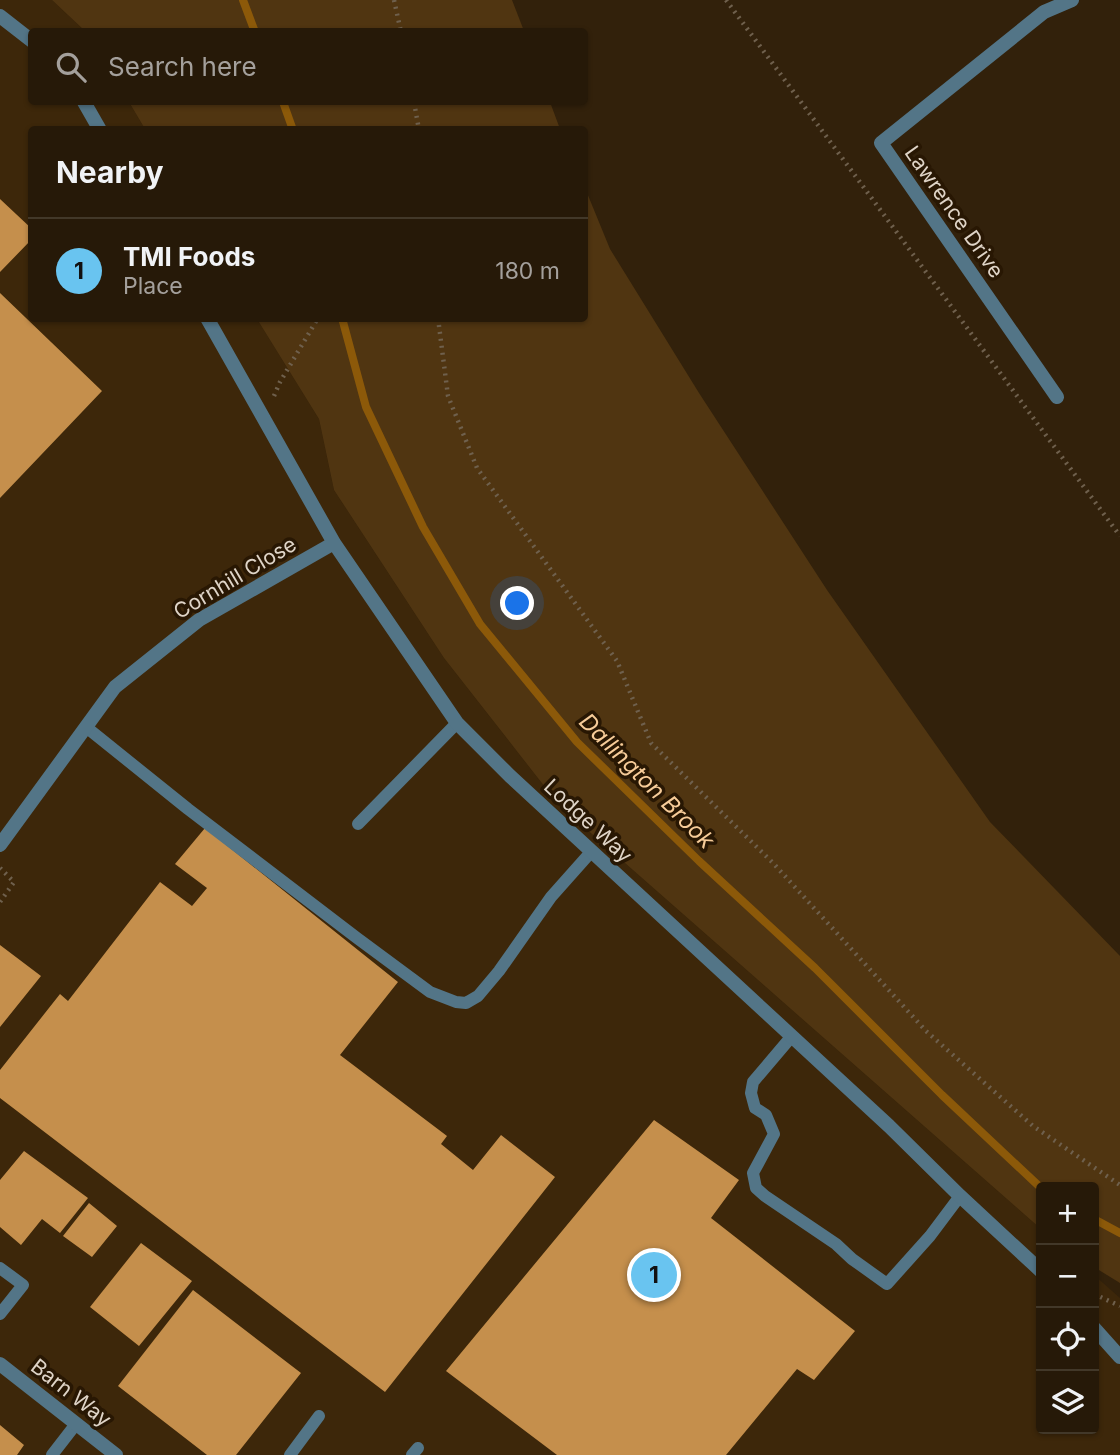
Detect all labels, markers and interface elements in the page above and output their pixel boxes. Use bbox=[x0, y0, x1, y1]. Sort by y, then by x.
search box bbox=[28, 28, 588, 105]
icon: search bbox=[52, 48, 90, 86]
text: Search here bbox=[108, 51, 257, 82]
street label: Lawrence Drive bbox=[900, 141, 1009, 283]
text: Nearby bbox=[56, 154, 164, 190]
text: TMI Foods bbox=[123, 241, 255, 272]
text: 1 bbox=[74, 257, 84, 285]
text: 180 m bbox=[495, 257, 560, 285]
text: Place bbox=[123, 272, 183, 300]
street label: Cornhill Close bbox=[169, 531, 301, 624]
your location bbox=[500, 586, 534, 620]
water label: Dallington Brook bbox=[573, 707, 721, 855]
street label: Lodge Way bbox=[539, 774, 638, 868]
map controls bbox=[1036, 1182, 1099, 1434]
button: + bbox=[1036, 1182, 1099, 1245]
button: − bbox=[1036, 1245, 1099, 1308]
pin: 1 bbox=[631, 1249, 677, 1301]
button: locate bbox=[1036, 1308, 1099, 1371]
street label: Barn Way bbox=[26, 1354, 117, 1432]
button: layers bbox=[1036, 1371, 1099, 1434]

